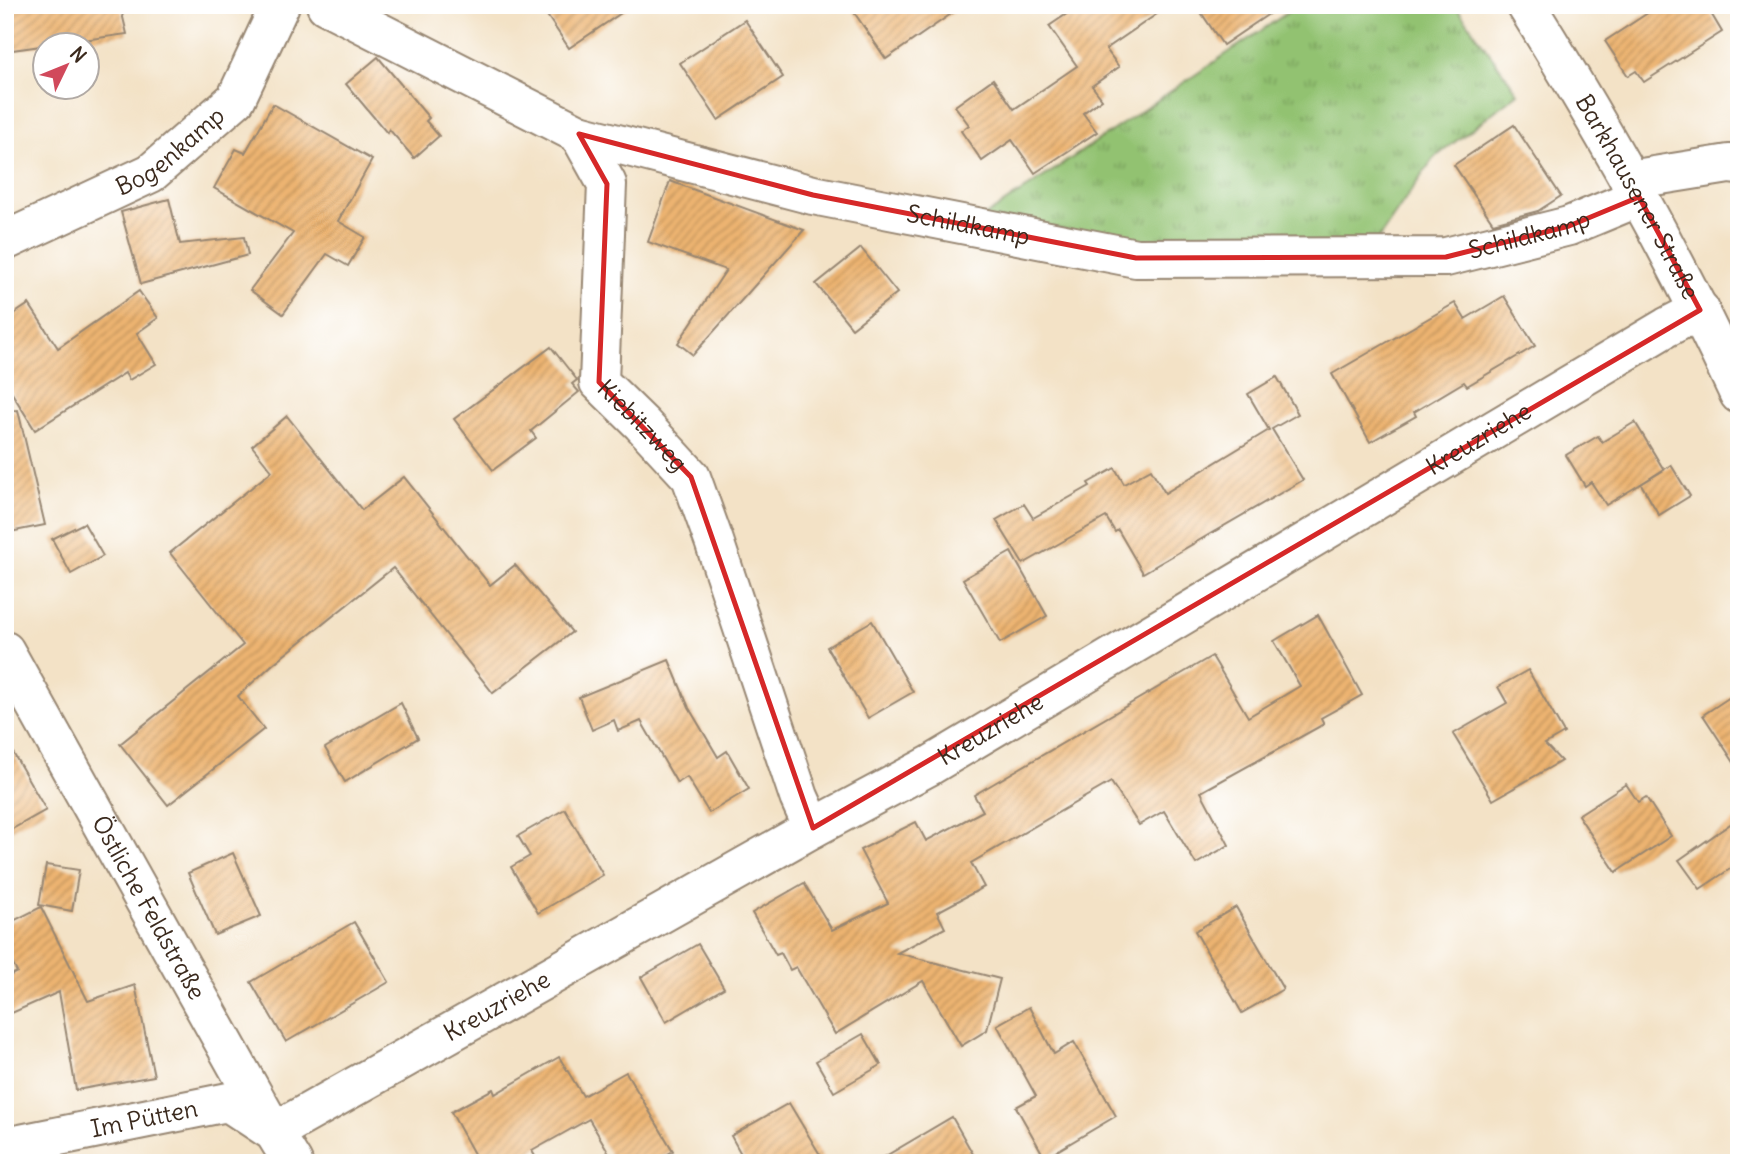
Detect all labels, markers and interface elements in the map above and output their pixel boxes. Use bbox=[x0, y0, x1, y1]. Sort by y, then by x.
north arrow bbox=[32, 32, 102, 102]
text: N bbox=[65, 41, 92, 67]
street label: Barkhausener Straße bbox=[1570, 89, 1707, 304]
street label: Bogenkamp bbox=[111, 100, 230, 201]
street label: Schildkamp bbox=[904, 198, 1033, 251]
street label: Schildkamp bbox=[1465, 203, 1594, 265]
street label: Kiebitzweg bbox=[592, 373, 694, 477]
street label: Kreuzriehe bbox=[1420, 395, 1536, 481]
street label: Kreuzriehe bbox=[932, 686, 1048, 772]
street label: Östliche Feldstraße bbox=[86, 810, 213, 1004]
street label: Kreuzriehe bbox=[438, 963, 555, 1047]
street label: Im Pütten bbox=[88, 1092, 200, 1143]

